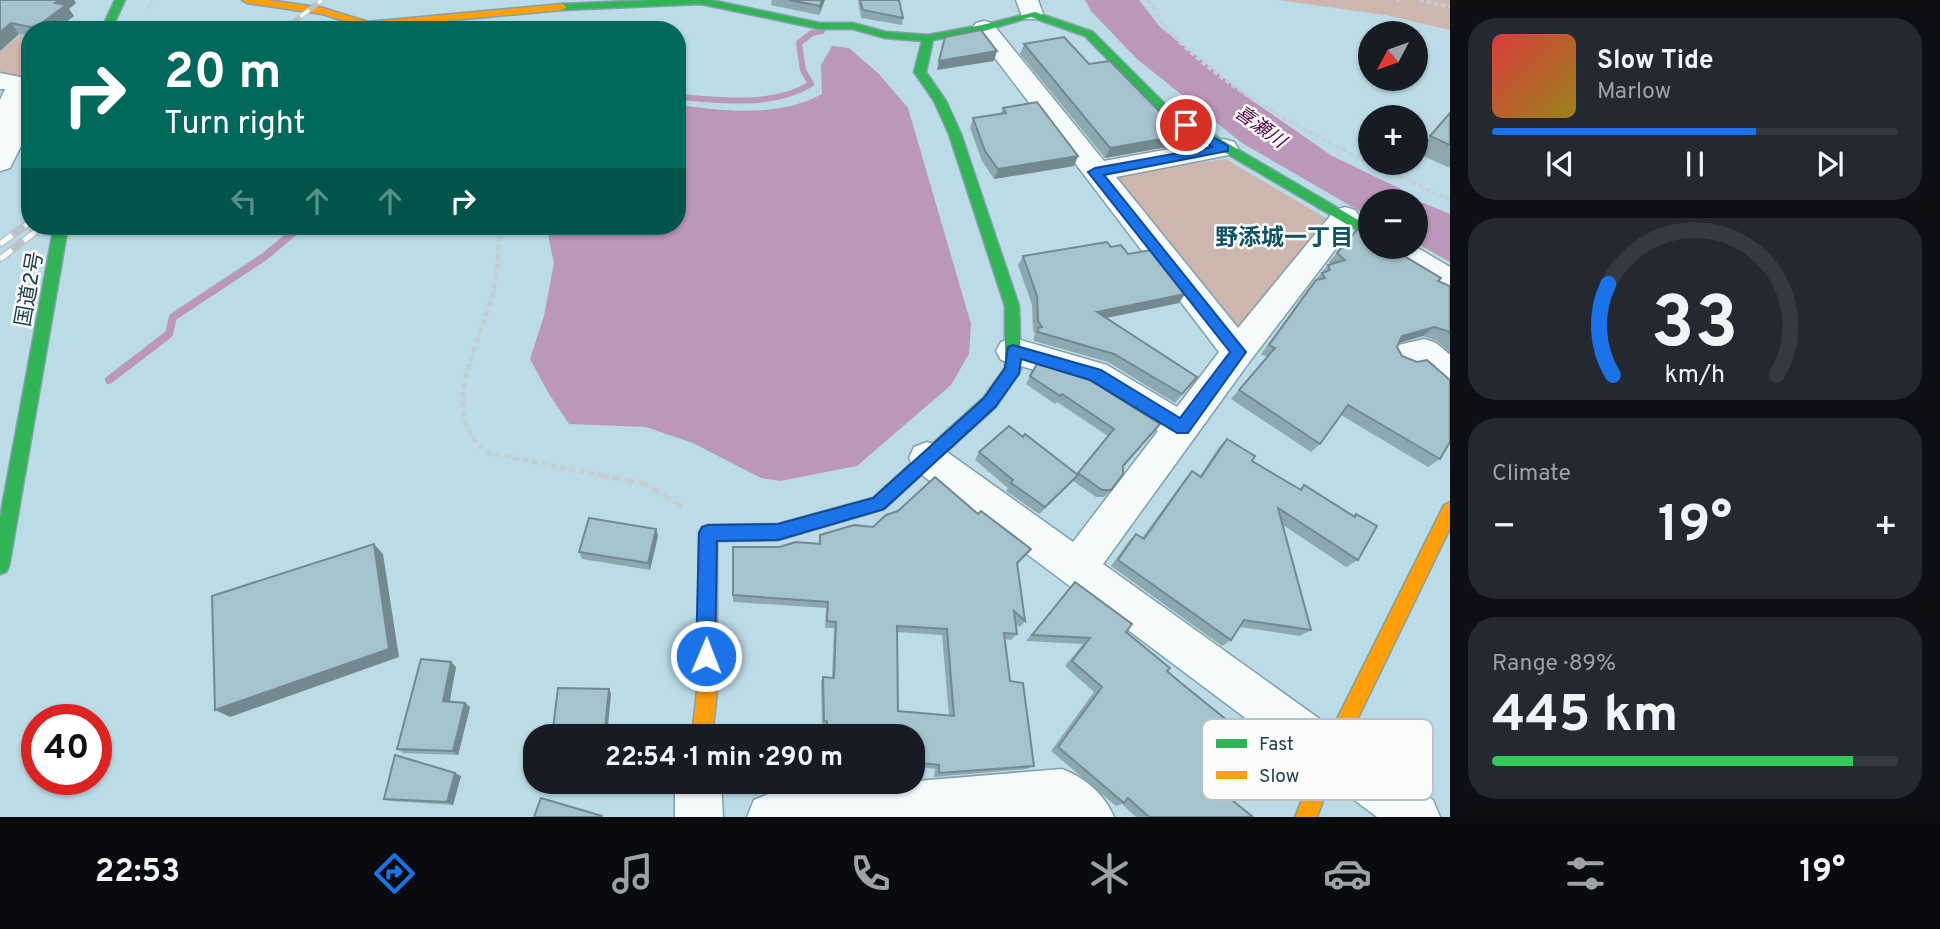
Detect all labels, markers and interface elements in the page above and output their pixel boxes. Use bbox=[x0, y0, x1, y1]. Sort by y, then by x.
north arrow bbox=[1358, 21, 1428, 91]
map controls bbox=[1358, 21, 1428, 259]
text: 20 m bbox=[164, 44, 281, 106]
text: Slow Tide bbox=[1597, 45, 1714, 78]
icon: right bbox=[49, 49, 140, 140]
text: Marlow bbox=[1597, 78, 1671, 107]
pin bbox=[1156, 95, 1216, 155]
water label: 喜瀬川 bbox=[1230, 101, 1292, 155]
text: Turn right bbox=[164, 105, 306, 145]
button: + bbox=[1358, 105, 1428, 175]
icon: arrive bbox=[1167, 106, 1205, 144]
icon: previous bbox=[1541, 145, 1579, 183]
icon: pause bbox=[1676, 145, 1714, 183]
icon: next bbox=[1811, 145, 1849, 183]
icon: left bbox=[225, 182, 263, 220]
icon: ahead bbox=[298, 182, 336, 220]
icon: ahead bbox=[371, 182, 409, 220]
icon: right bbox=[444, 182, 482, 220]
button: − bbox=[1358, 189, 1428, 259]
district label: 野添城一丁目 bbox=[1215, 225, 1353, 254]
street label: 国道2号 bbox=[11, 250, 50, 329]
text: 33 bbox=[1651, 281, 1739, 373]
text: km/h bbox=[1665, 359, 1725, 391]
text: Climate bbox=[1492, 460, 1571, 489]
text: 19° bbox=[1658, 494, 1732, 560]
text: − bbox=[1492, 504, 1517, 553]
text: + bbox=[1873, 504, 1898, 553]
position arrow bbox=[669, 619, 743, 693]
text: Range · 89% bbox=[1492, 650, 1616, 679]
text: 445 km bbox=[1492, 684, 1678, 750]
speed limit sign: 40 bbox=[21, 704, 112, 795]
legend bbox=[1202, 719, 1433, 800]
text: Fast bbox=[1259, 733, 1294, 757]
text: 22:54 · 1 min · 290 m bbox=[605, 742, 843, 775]
text: Slow bbox=[1259, 765, 1299, 789]
icon: directions bbox=[370, 849, 419, 898]
icon: music bbox=[608, 849, 657, 898]
icon: phone bbox=[846, 849, 895, 898]
icon: climate bbox=[1085, 849, 1134, 898]
icon: car bbox=[1323, 849, 1372, 898]
icon: filters bbox=[1561, 849, 1610, 898]
text: 22:53 bbox=[95, 853, 180, 893]
text: 19° bbox=[1800, 853, 1845, 893]

